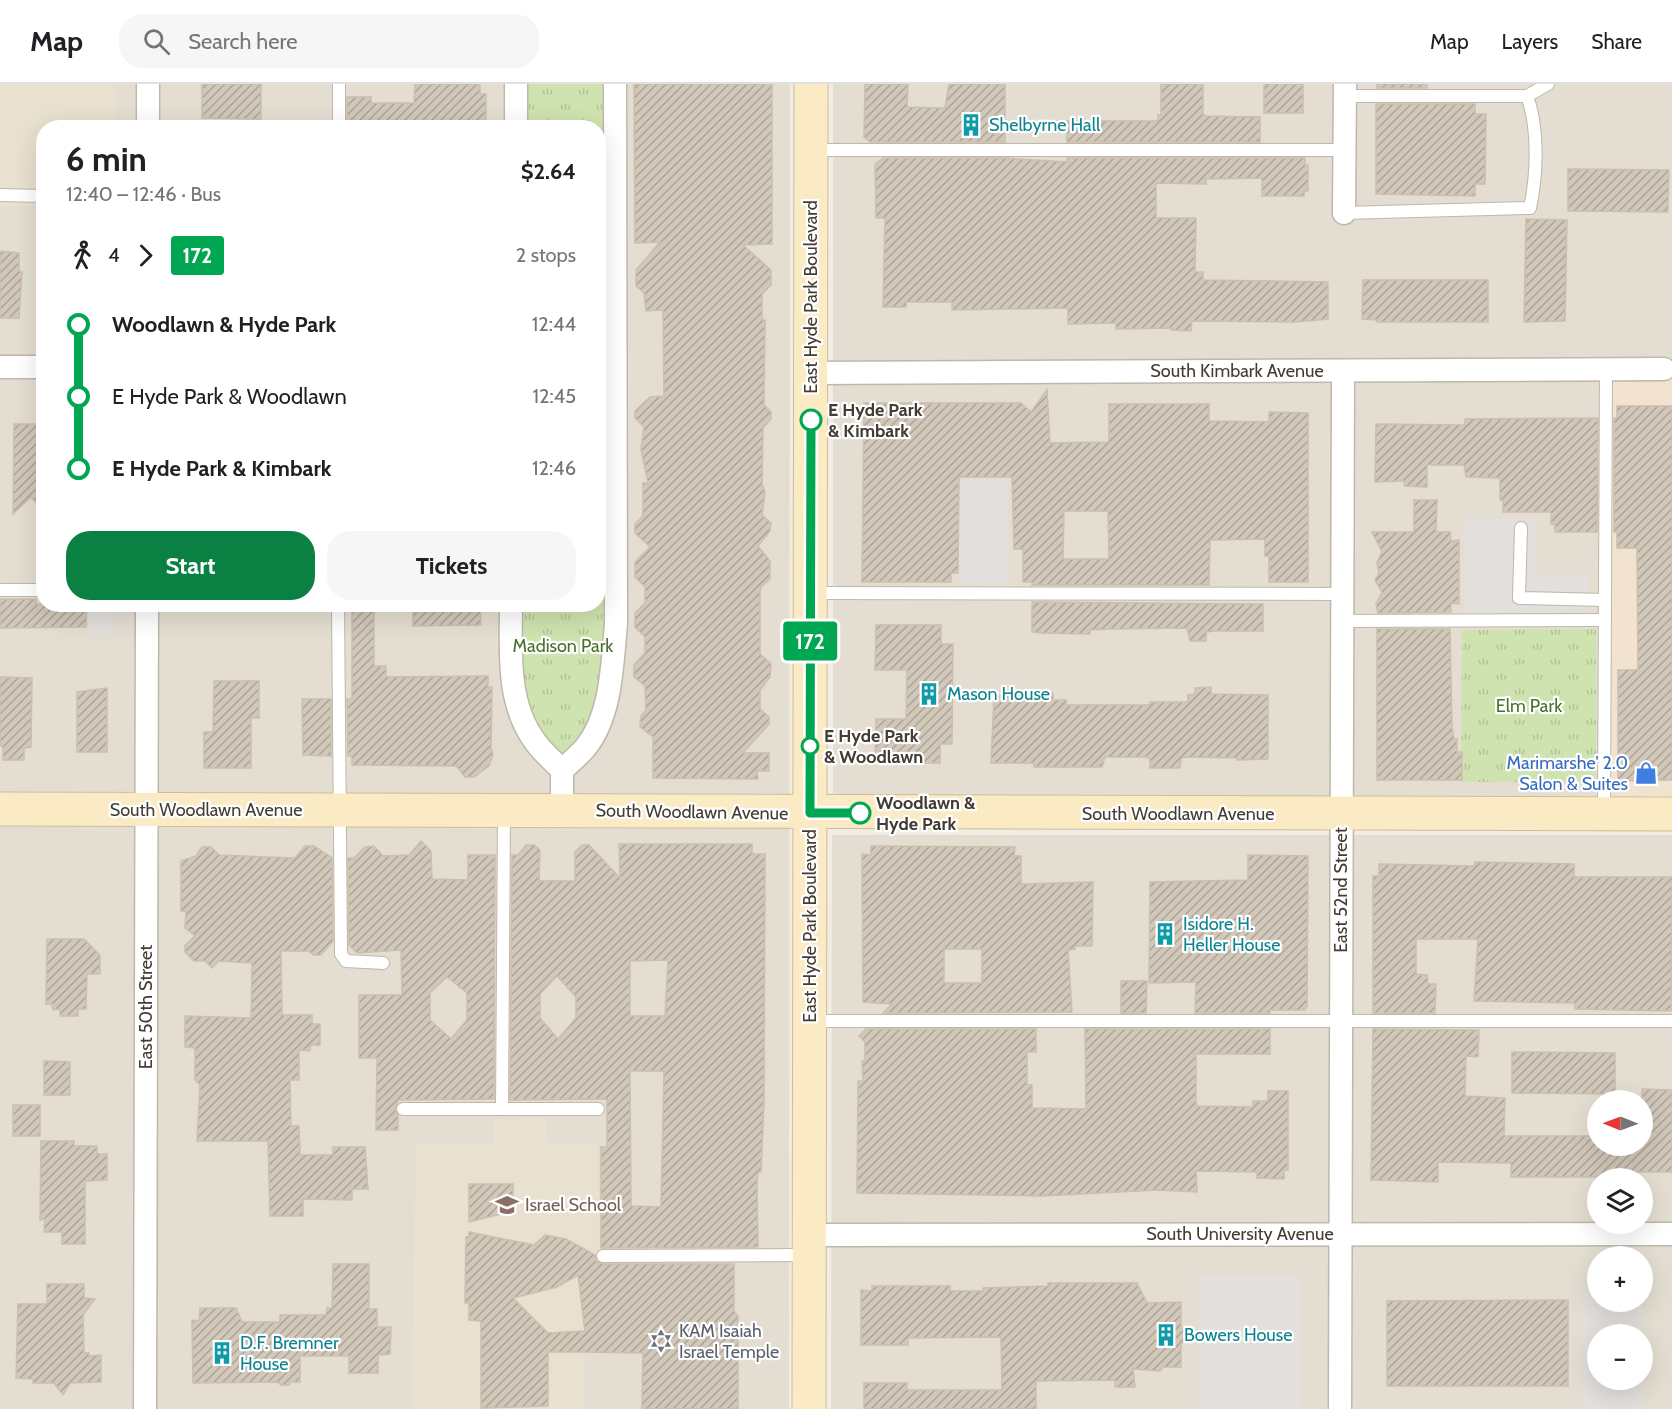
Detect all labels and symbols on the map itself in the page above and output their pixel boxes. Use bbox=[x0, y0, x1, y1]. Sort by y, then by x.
building icon: Shelbyrne Hall bbox=[958, 112, 984, 138]
place label: Shelbyrne Hall bbox=[989, 114, 1101, 136]
street label: East Hyde Park Boulevard bbox=[800, 200, 822, 394]
street label: South Kimbark Avenue bbox=[1150, 360, 1324, 382]
place label: E Hyde Park & Kimbark bbox=[828, 399, 923, 442]
marker: E Hyde Park & Kimbark bbox=[800, 409, 822, 431]
line badge: 172 bbox=[776, 622, 844, 660]
park label: Madison Park bbox=[513, 635, 614, 657]
building icon: Mason House bbox=[916, 681, 942, 707]
place label: Mason House bbox=[947, 683, 1050, 705]
park label: Elm Park bbox=[1496, 695, 1563, 717]
place label: E Hyde Park & Woodlawn bbox=[824, 725, 923, 768]
marker: E Hyde Park & Woodlawn bbox=[801, 737, 819, 755]
place label: Marimarshe' 2.0 Salon & Suites bbox=[1506, 752, 1628, 795]
shop icon: Marimarshe' 2.0 Salon & Suites bbox=[1633, 760, 1659, 786]
place label: Woodlawn & Hyde Park bbox=[876, 792, 976, 835]
street label: South Woodlawn Avenue bbox=[110, 799, 302, 821]
street label: South Woodlawn Avenue bbox=[595, 799, 789, 825]
marker: Woodlawn & Hyde Park bbox=[849, 802, 871, 824]
street label: South Woodlawn Avenue bbox=[1082, 803, 1274, 825]
street label: East 52nd Street bbox=[1330, 827, 1352, 953]
street label: East Hyde Park Boulevard bbox=[799, 829, 821, 1023]
place label: Isidore H. Heller House bbox=[1183, 913, 1281, 956]
building icon: Isidore H. Heller House bbox=[1152, 921, 1178, 947]
street label: East 50th Street bbox=[135, 945, 157, 1069]
north arrow bbox=[1587, 1090, 1653, 1156]
school or university icon: Israel School bbox=[494, 1192, 520, 1218]
place label: Israel School bbox=[525, 1194, 622, 1216]
street label: South University Avenue bbox=[1146, 1223, 1334, 1245]
place label: KAM Isaiah Israel Temple bbox=[679, 1320, 779, 1363]
building icon: Bowers House bbox=[1153, 1322, 1179, 1348]
place label: Bowers House bbox=[1184, 1324, 1292, 1346]
synagogue icon: KAM Isaiah Israel Temple bbox=[648, 1328, 674, 1354]
place label: D.F. Bremner House bbox=[240, 1332, 339, 1375]
building icon: D.F. Bremner House bbox=[209, 1340, 235, 1366]

